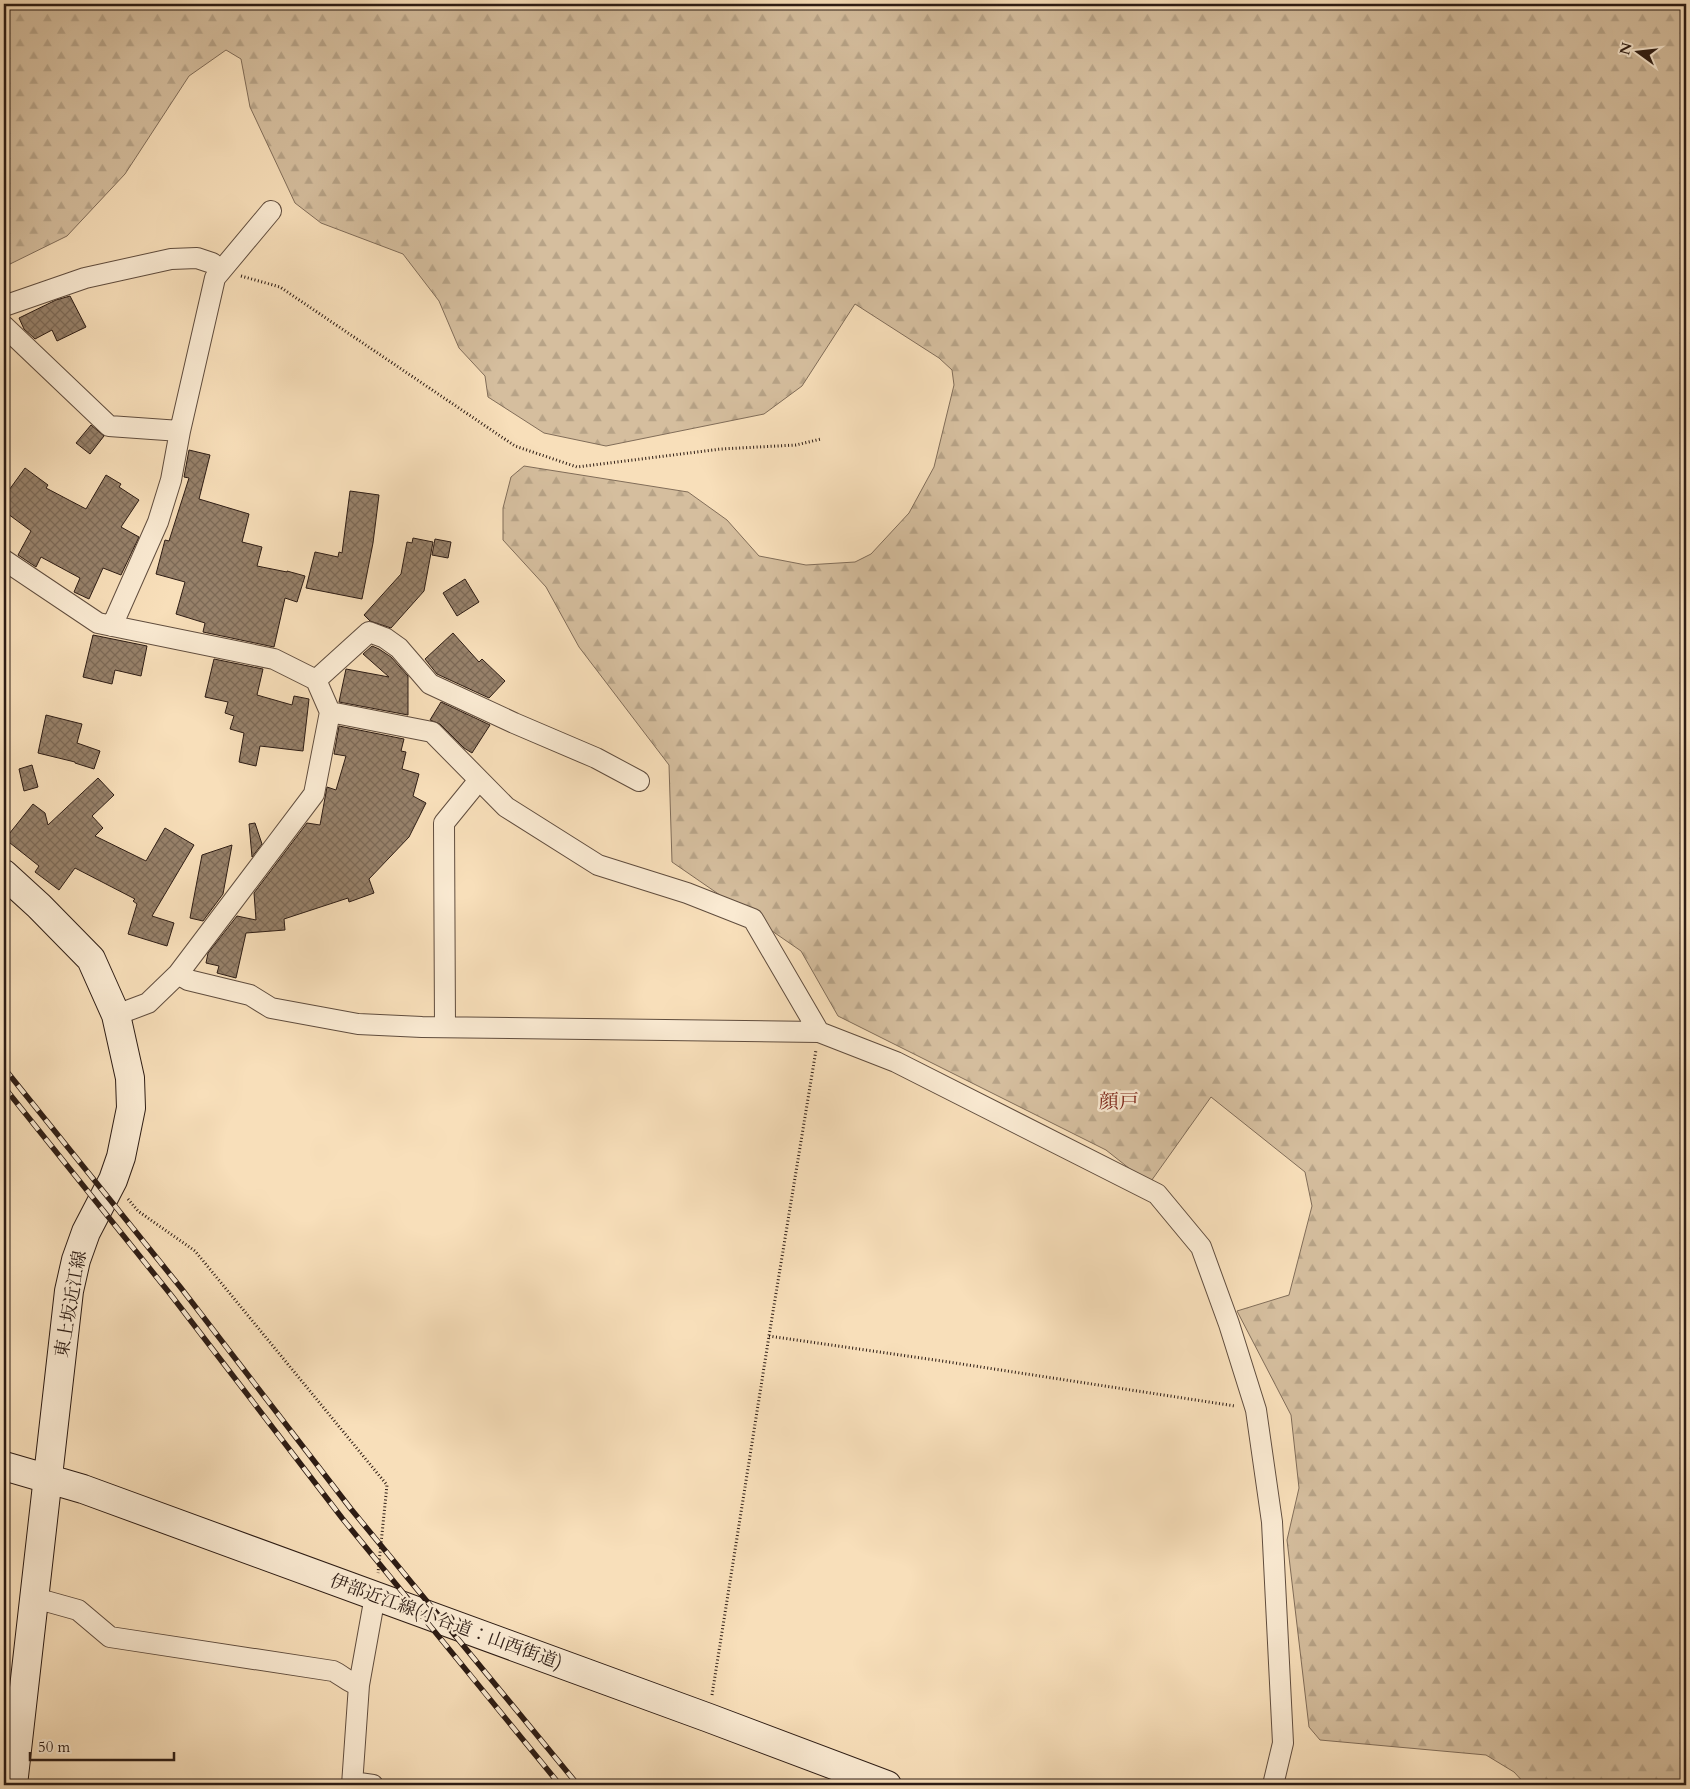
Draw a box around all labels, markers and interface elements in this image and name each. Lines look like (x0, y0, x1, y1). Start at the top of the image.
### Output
north arrow (1612, 28, 1662, 78)
text: N (1615, 40, 1637, 57)
district label: 顔戸 (1099, 1088, 1139, 1115)
street label: 東上坂近江線 (49, 1249, 93, 1359)
street label: 伊部近江線(小谷道：山西街道) (326, 1568, 566, 1676)
scale bar (30, 1729, 174, 1761)
text: 50 m (38, 1737, 70, 1757)

